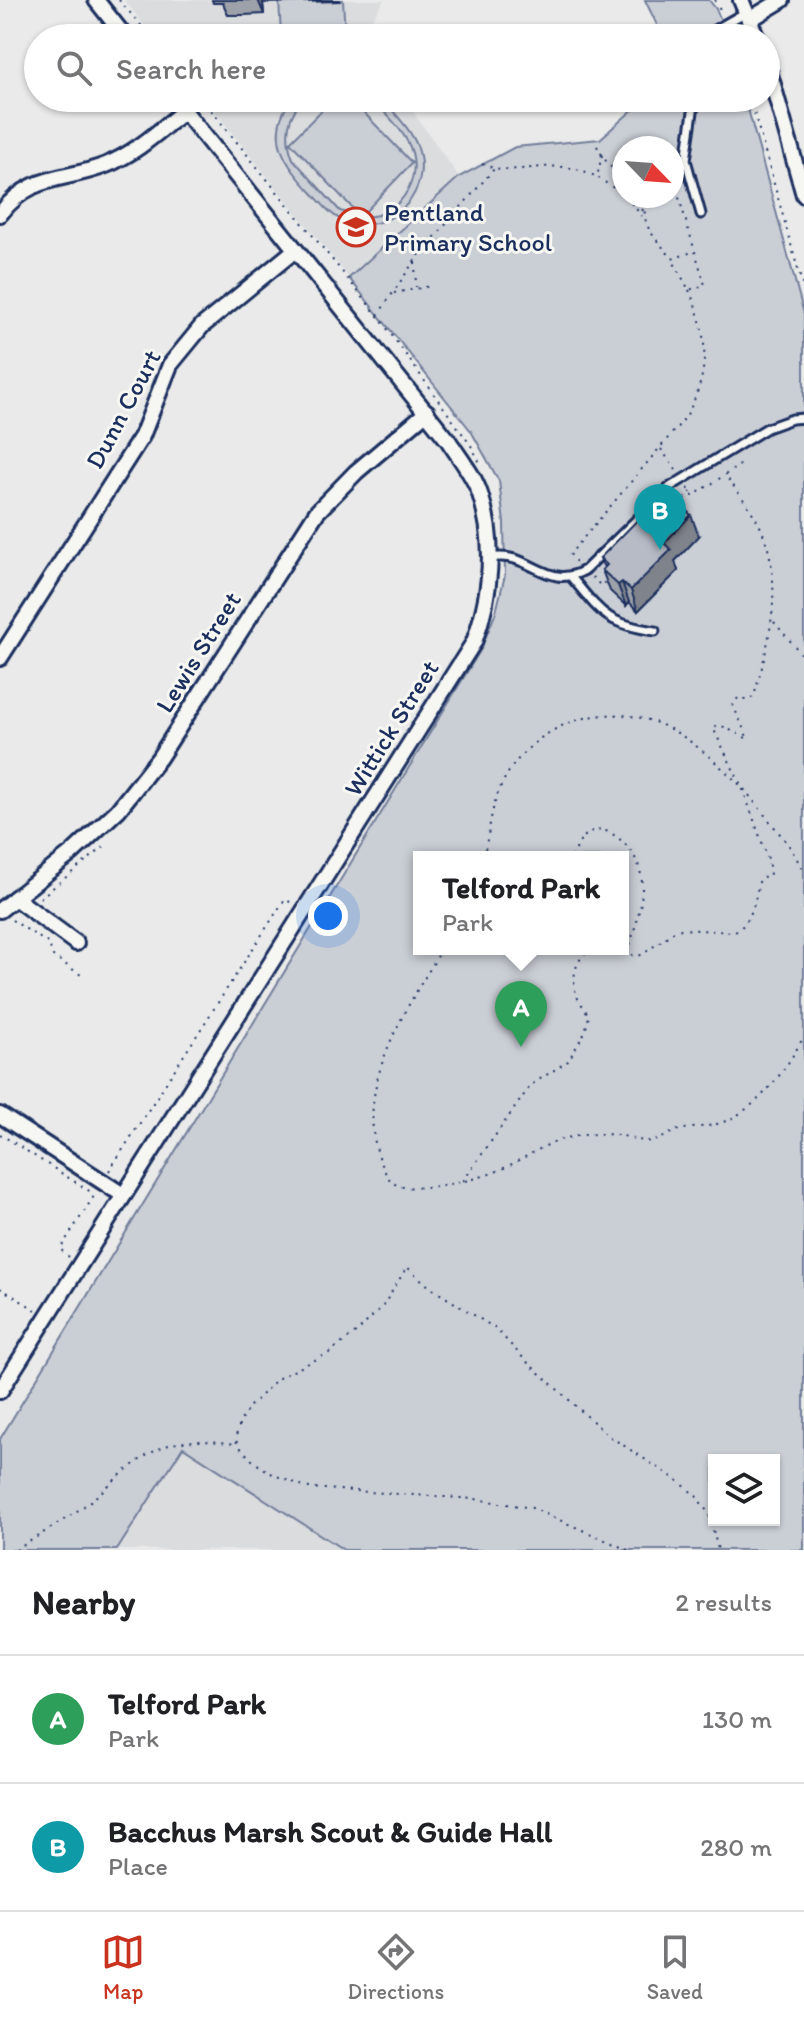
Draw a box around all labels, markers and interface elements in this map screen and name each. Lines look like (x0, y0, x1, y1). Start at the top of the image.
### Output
search box (24, 24, 780, 112)
icon: search (52, 46, 96, 90)
text: Search here (116, 50, 266, 87)
north arrow (612, 136, 684, 208)
place label: Pentland Primary School (384, 196, 552, 258)
school or university icon: Pentland Primary School (335, 206, 377, 248)
street label: Dunn Court (78, 344, 168, 474)
pin: B (634, 484, 686, 550)
street label: Lewis Street (148, 585, 248, 718)
street label: Wittick Street (336, 654, 446, 802)
popup (413, 851, 629, 955)
text: Telford Park (442, 869, 600, 906)
your location (308, 896, 348, 936)
text: Park (442, 906, 493, 938)
pin: A (495, 981, 547, 1047)
map controls (708, 1454, 780, 1526)
button: layers (708, 1454, 780, 1526)
text: Nearby (32, 1582, 135, 1623)
text: 2 results (675, 1586, 772, 1618)
text: Telford Park (108, 1685, 266, 1722)
text: A (50, 1703, 66, 1735)
text: 130 m (702, 1703, 772, 1735)
text: Park (108, 1722, 159, 1754)
text: Bacchus Marsh Scout & Guide Hall (108, 1813, 552, 1850)
text: B (50, 1831, 66, 1863)
text: 280 m (700, 1831, 772, 1863)
text: Place (108, 1850, 168, 1882)
tab: Map (101, 1930, 145, 2005)
tab: Directions (348, 1930, 444, 2005)
tab: Saved (647, 1930, 703, 2005)

